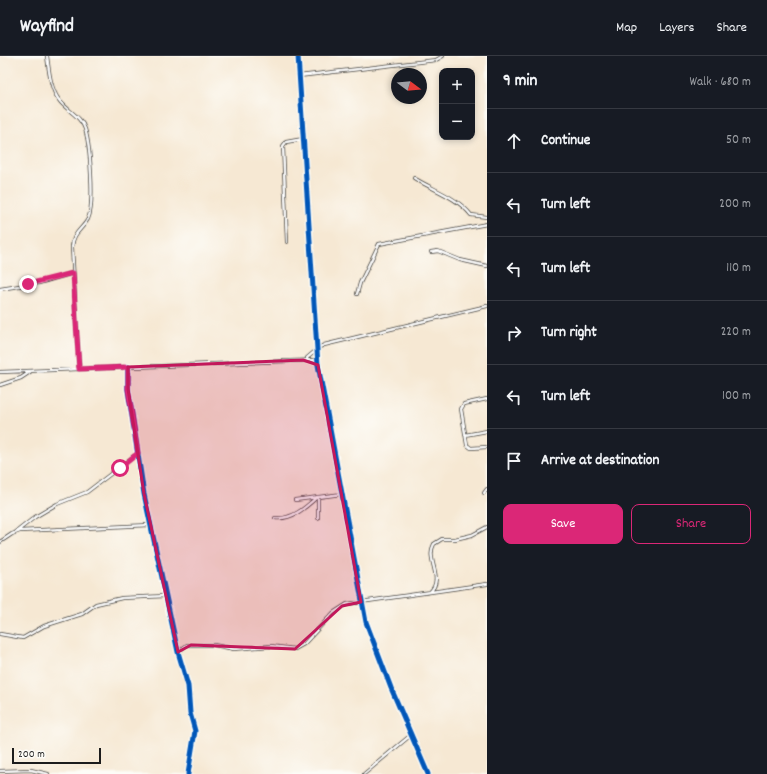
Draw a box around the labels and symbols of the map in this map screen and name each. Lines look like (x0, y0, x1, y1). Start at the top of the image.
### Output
north arrow (391, 68, 427, 104)
route end (19, 275, 37, 293)
route start (111, 459, 129, 477)
scale bar (12, 746, 101, 765)

